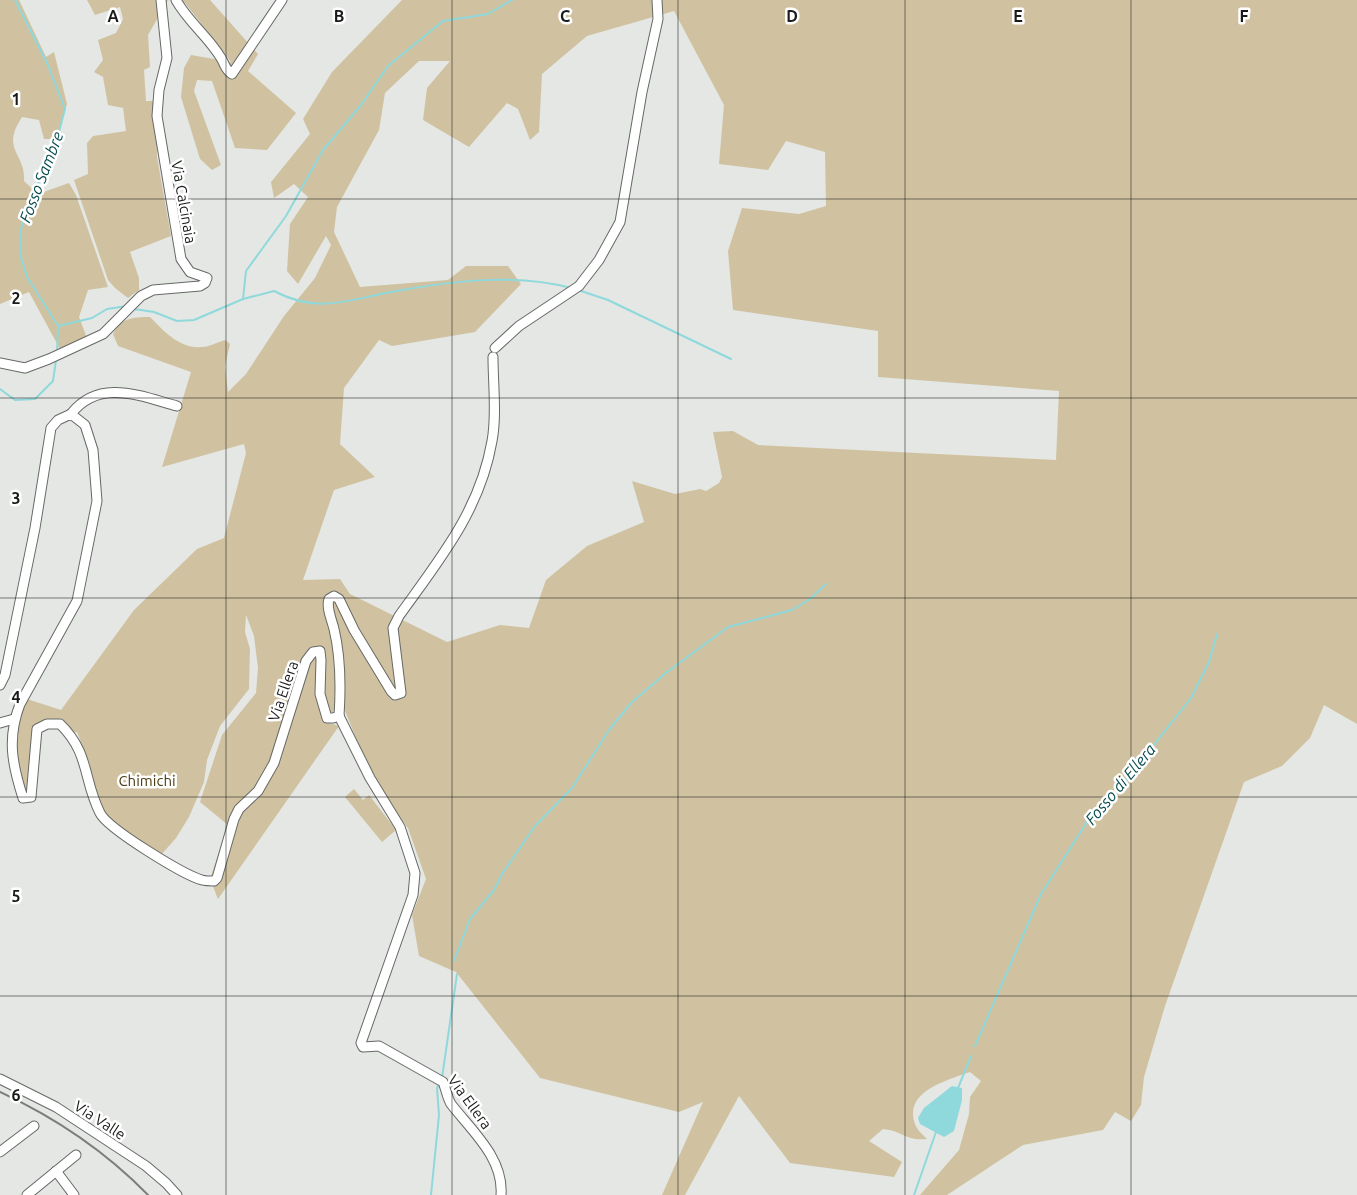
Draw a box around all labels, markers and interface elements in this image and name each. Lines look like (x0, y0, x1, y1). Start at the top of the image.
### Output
text: A (107, 7, 119, 25)
text: B (334, 7, 344, 25)
text: C (560, 7, 570, 25)
text: D (786, 7, 798, 25)
text: E (1013, 7, 1023, 25)
text: F (1240, 7, 1249, 25)
text: 1 (11, 90, 21, 108)
water label: Fosso Sambre (15, 129, 67, 225)
street label: Via Calcinaia (168, 159, 200, 245)
text: 2 (11, 289, 21, 307)
text: 3 (11, 489, 21, 507)
street label: Via Ellera (265, 659, 301, 723)
text: 4 (11, 688, 21, 706)
water label: Fosso di Ellera (1081, 740, 1159, 828)
park label: Chimichi (118, 772, 176, 789)
text: 5 (11, 887, 21, 905)
street label: Via Ellera (445, 1072, 495, 1132)
text: 6 (11, 1086, 21, 1104)
street label: Via Valle (71, 1097, 129, 1143)

